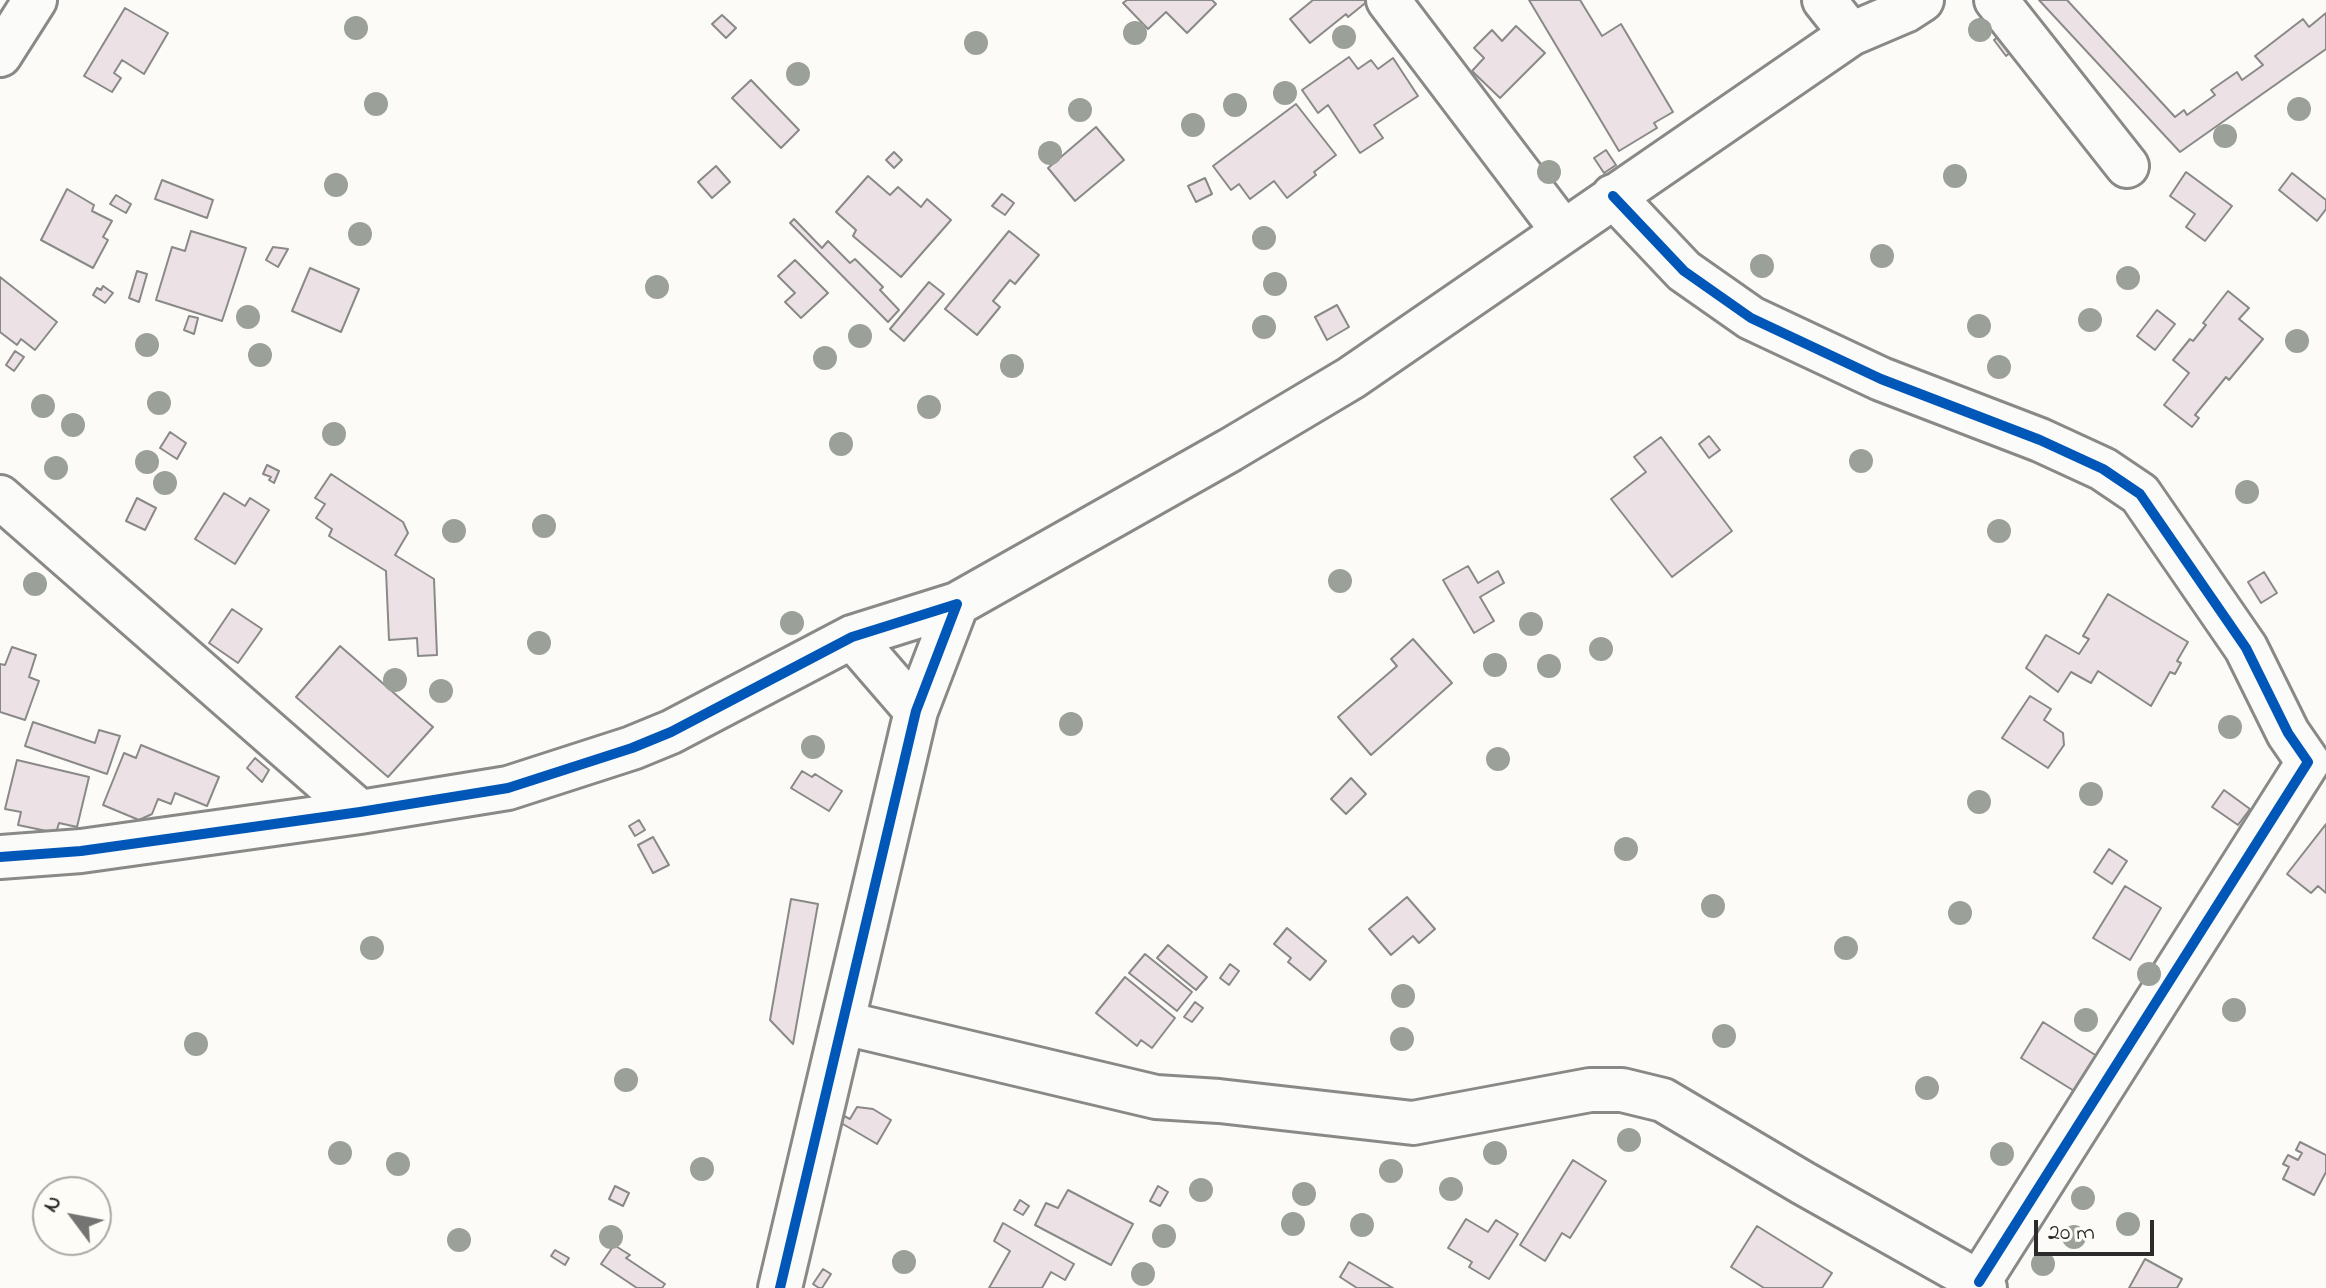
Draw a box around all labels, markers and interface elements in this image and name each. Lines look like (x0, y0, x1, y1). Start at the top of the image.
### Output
north arrow (32, 1176, 112, 1256)
text: N (36, 1190, 71, 1219)
scale bar (2038, 1204, 2158, 1254)
text: 20 m (2048, 1216, 2095, 1251)

